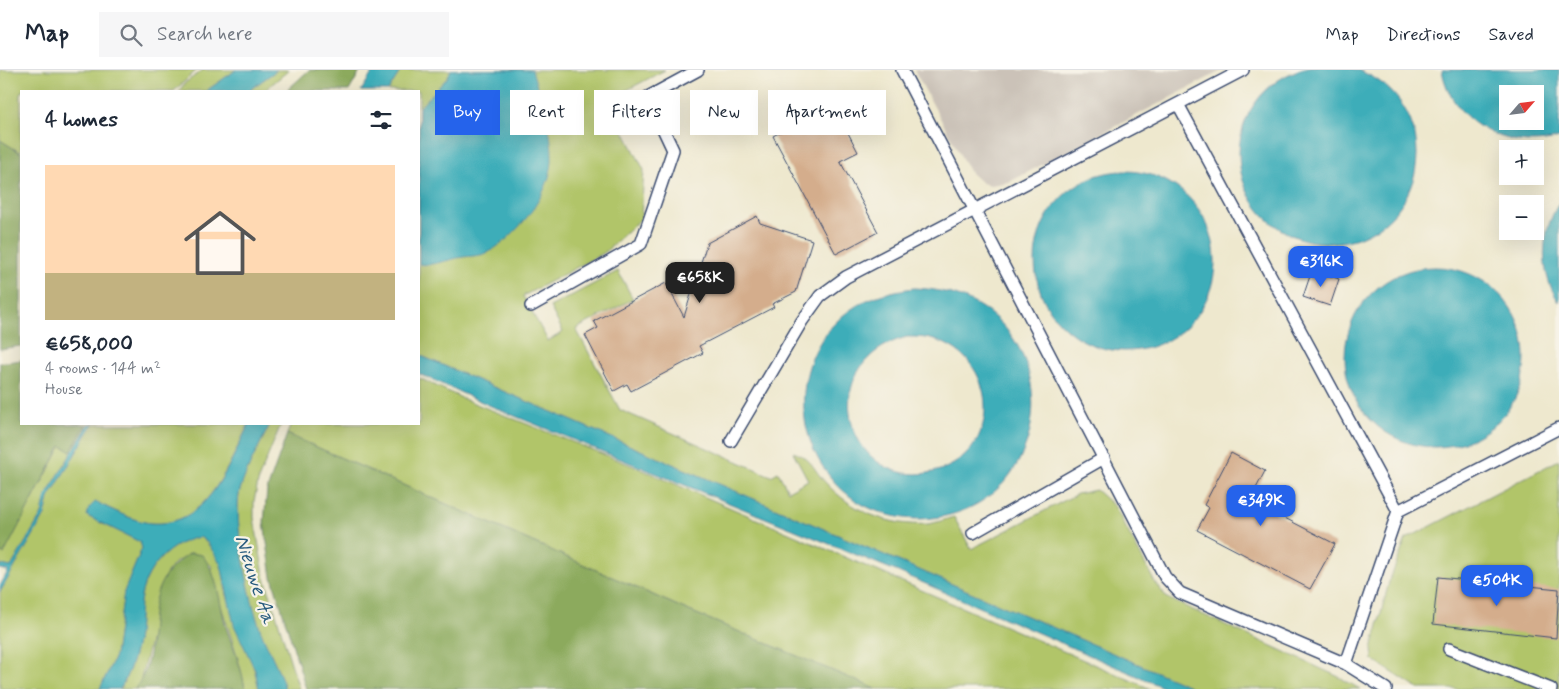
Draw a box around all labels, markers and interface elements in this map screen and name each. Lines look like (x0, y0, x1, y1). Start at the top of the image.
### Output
search box (99, 12, 449, 57)
text: Map (25, 19, 69, 50)
icon: search (117, 21, 145, 49)
text: Search here (157, 22, 253, 47)
text: Map (1326, 23, 1359, 47)
text: Directions (1387, 23, 1461, 47)
text: Saved (1489, 23, 1534, 47)
north arrow (1499, 85, 1544, 130)
map controls (1499, 85, 1544, 240)
chip: Buy (435, 90, 500, 135)
chip: Rent (510, 90, 584, 135)
chip: Filters (594, 90, 680, 135)
chip: New (690, 90, 758, 135)
chip: Apartment (768, 90, 886, 135)
text: 4 homes (45, 106, 118, 134)
icon: filters (367, 106, 395, 134)
button: + (1499, 140, 1544, 185)
button: − (1499, 195, 1544, 240)
icon: home (175, 198, 265, 288)
pin: €316K (1286, 246, 1356, 288)
text: €316K (1299, 251, 1343, 272)
pin: €658K (665, 262, 735, 304)
text: €658K (676, 267, 724, 288)
text: €658,000 (45, 330, 133, 358)
text: 4 rooms · 144 m² (45, 358, 161, 379)
text: House (45, 379, 83, 400)
pin: €349K (1226, 484, 1296, 527)
text: €349K (1237, 490, 1285, 511)
water label: Nieuwe Aa (228, 532, 282, 628)
pin: €504K (1462, 564, 1532, 607)
text: €504K (1472, 570, 1522, 591)

